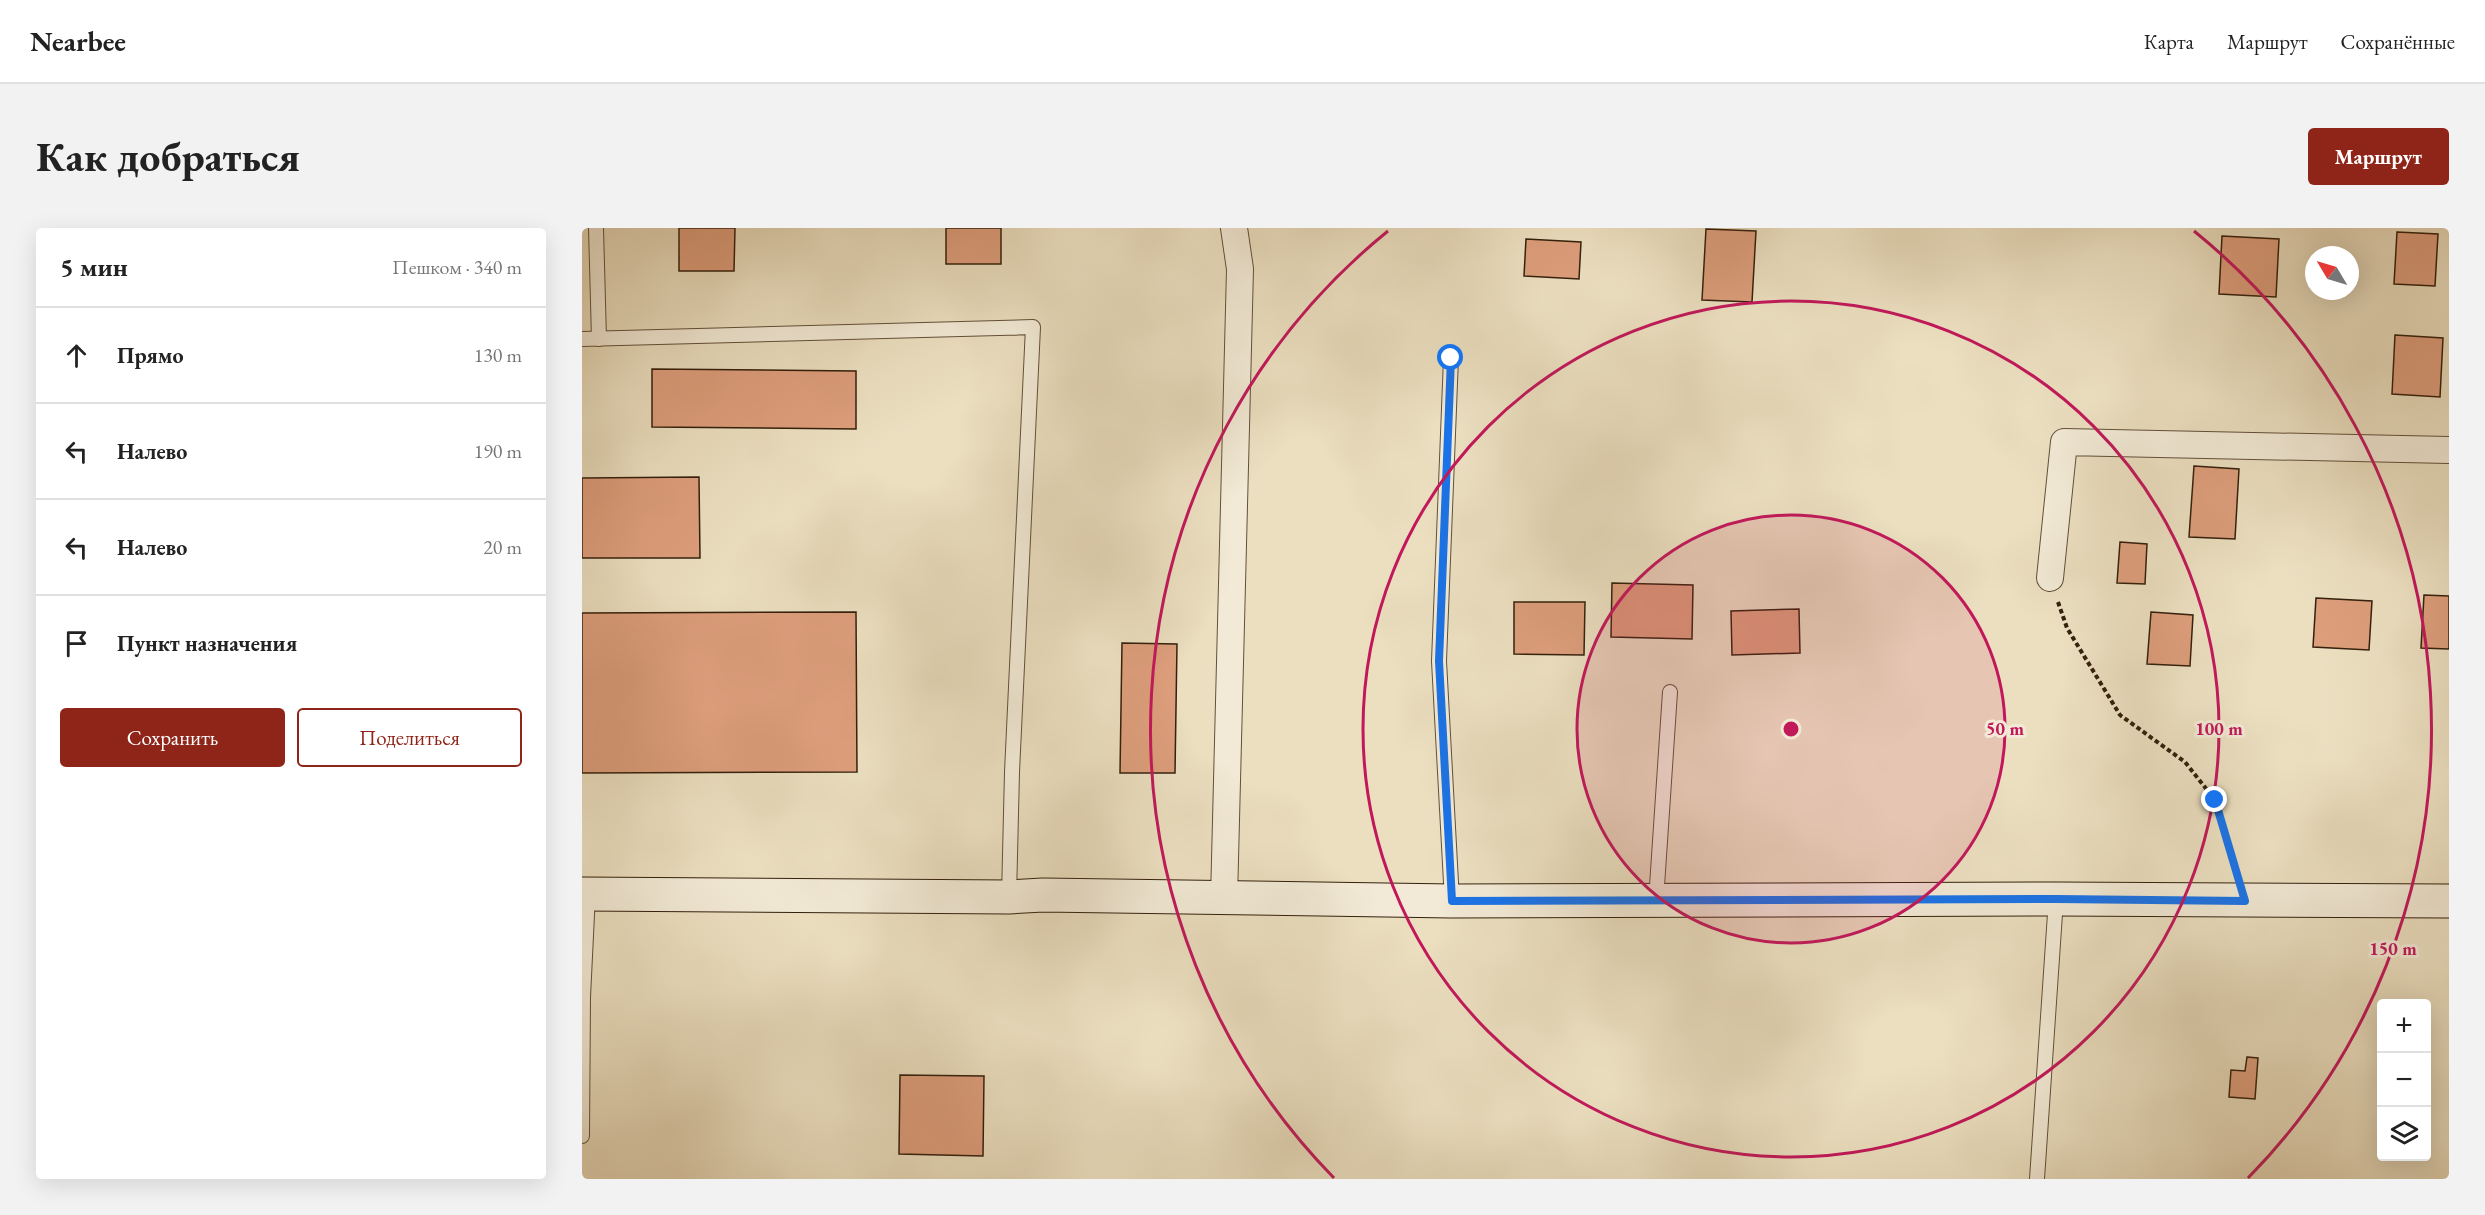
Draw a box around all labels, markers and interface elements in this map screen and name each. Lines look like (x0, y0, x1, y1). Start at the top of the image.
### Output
text: Nearbee (30, 23, 126, 59)
text: Карта (2144, 28, 2194, 55)
text: Маршрут (2227, 28, 2308, 55)
text: Сохранённые (2341, 28, 2455, 55)
button: Маршрут (2308, 128, 2449, 185)
text: Как добраться (36, 129, 300, 184)
north arrow (2305, 246, 2359, 300)
text: 5 мин (60, 250, 128, 284)
text: Пешком · 340 m (392, 254, 522, 280)
icon: ahead (60, 339, 93, 372)
text: Прямо (117, 341, 184, 370)
text: 130 m (474, 342, 522, 368)
route start (1437, 344, 1463, 370)
icon: left (60, 435, 93, 468)
text: Налево (117, 437, 187, 466)
text: 190 m (474, 438, 522, 464)
icon: left (60, 531, 93, 564)
text: Налево (117, 533, 187, 562)
text: 20 m (483, 534, 522, 560)
icon: arrive (60, 627, 93, 660)
text: Пункт назначения (117, 629, 297, 658)
button: Сохранить (60, 708, 285, 767)
button: Поделиться (297, 708, 522, 767)
text: 50 m (1986, 717, 2024, 740)
text: 100 m (2195, 717, 2243, 740)
centre of rings (1781, 719, 1801, 739)
route end (2201, 786, 2227, 812)
text: 150 m (2369, 937, 2417, 960)
map controls (2377, 999, 2431, 1161)
button: + (2377, 999, 2431, 1053)
button: − (2377, 1053, 2431, 1107)
button: layers (2377, 1107, 2431, 1161)

